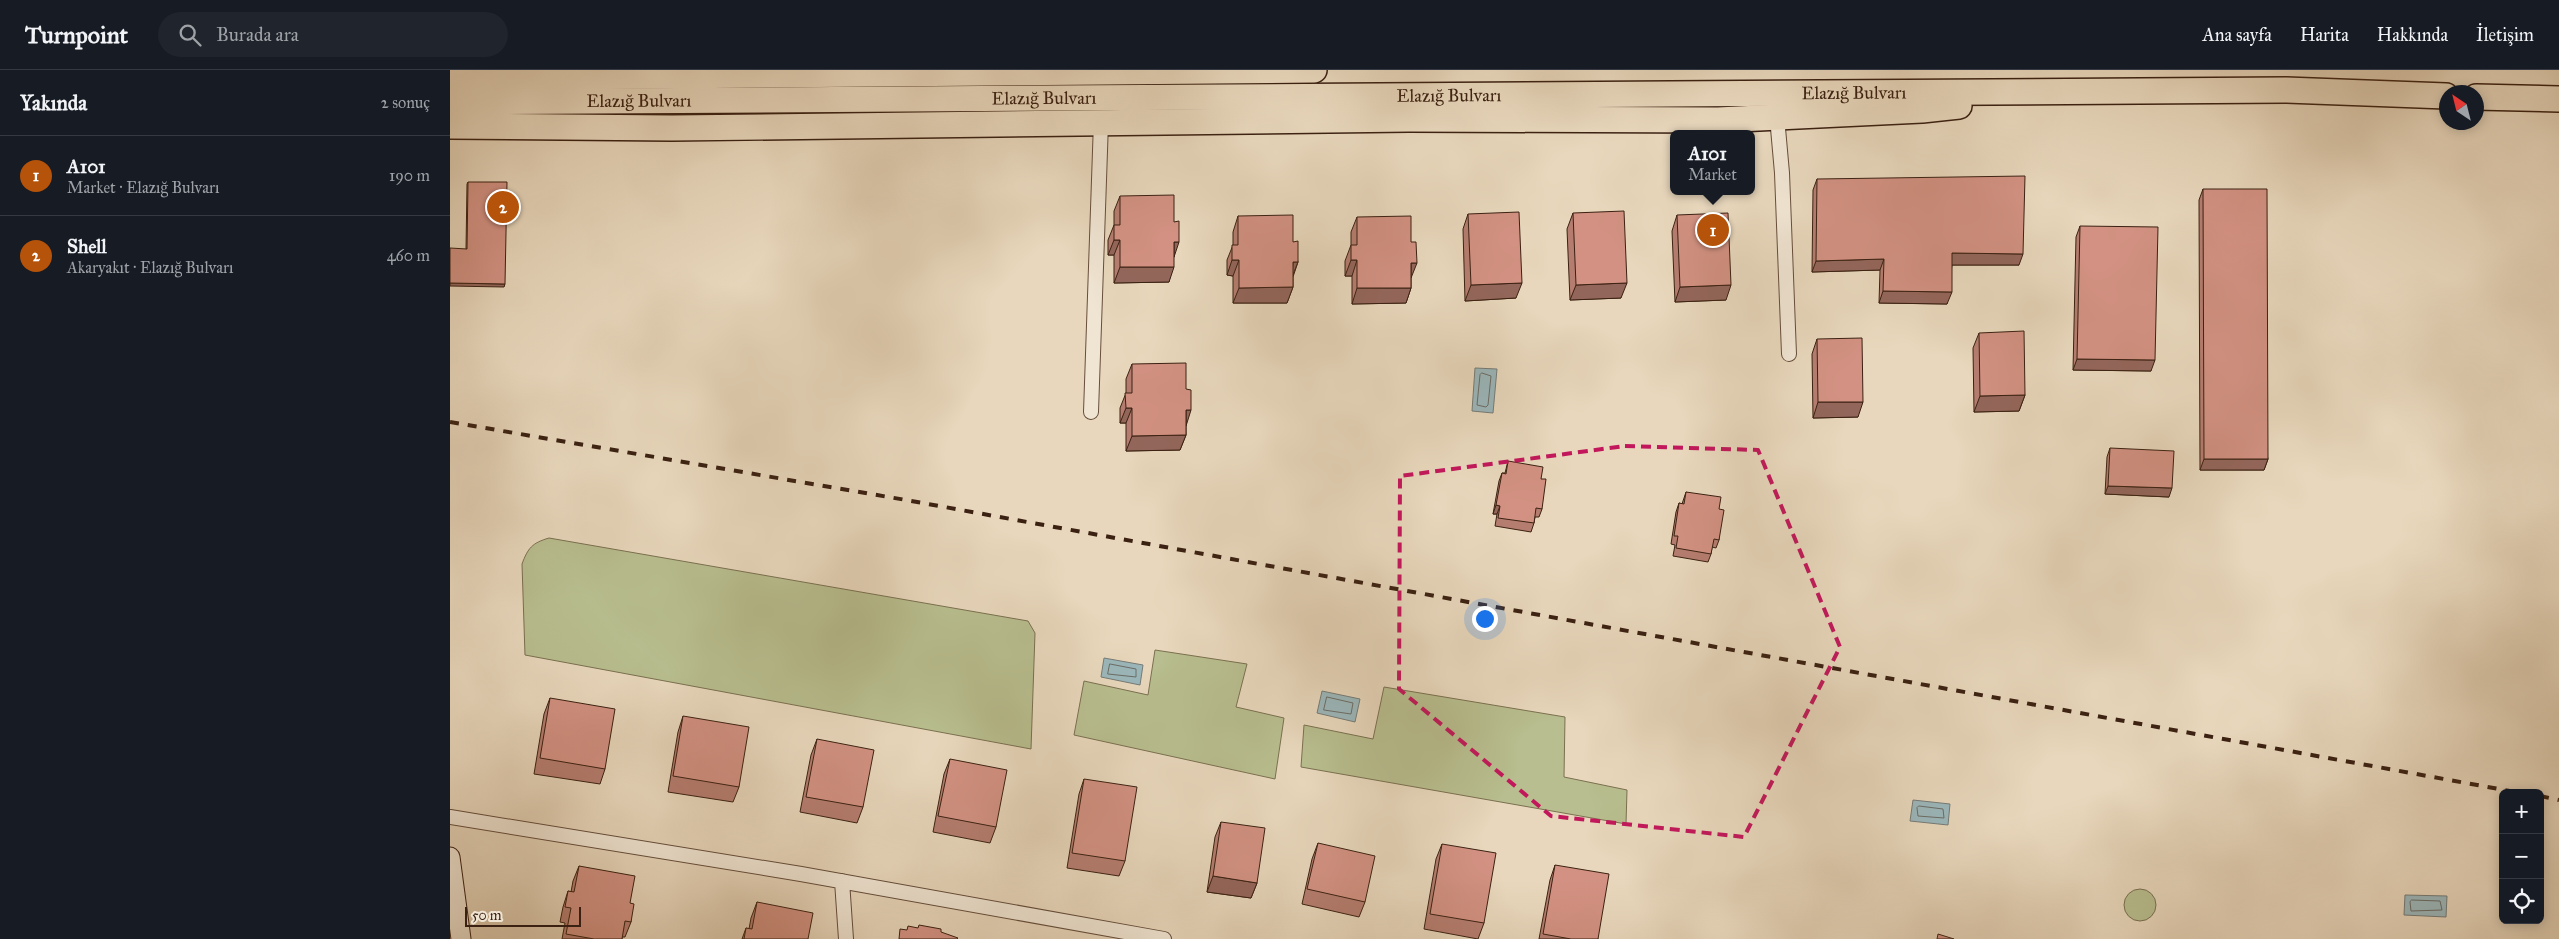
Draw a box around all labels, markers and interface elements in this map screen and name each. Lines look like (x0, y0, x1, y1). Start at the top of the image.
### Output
search box (158, 12, 508, 57)
text: Turnpoint (25, 20, 128, 50)
icon: search (176, 21, 204, 49)
text: Burada ara (216, 23, 299, 46)
text: Ana sayfa (2203, 24, 2272, 46)
text: Harita (2300, 24, 2349, 46)
text: Hakkında (2377, 24, 2448, 46)
text: İletişim (2476, 24, 2534, 46)
street label: Elazığ Bulvarı (1801, 81, 1907, 105)
street label: Elazığ Bulvarı (1396, 84, 1502, 108)
north arrow (2439, 85, 2484, 130)
street label: Elazığ Bulvarı (991, 87, 1097, 110)
street label: Elazığ Bulvarı (586, 89, 692, 113)
text: Yakında (20, 90, 87, 116)
text: 2 sonuç (381, 93, 430, 112)
popup (1670, 130, 1755, 195)
text: A101 (1688, 142, 1727, 165)
text: A101 (67, 155, 106, 178)
text: Market (1688, 165, 1737, 184)
text: 1 (33, 166, 39, 185)
text: 190 m (389, 166, 430, 185)
text: Market · Elazığ Bulvarı (67, 178, 219, 197)
pin: 2 (487, 188, 519, 226)
pin: 1 (1697, 211, 1729, 249)
text: Shell (67, 235, 107, 258)
text: 2 (32, 246, 40, 265)
text: 460 m (387, 246, 430, 265)
text: Akaryakıt · Elazığ Bulvarı (67, 258, 233, 277)
your location (1472, 606, 1498, 632)
map controls (2499, 789, 2544, 924)
button: + (2499, 789, 2544, 834)
button: − (2499, 834, 2544, 879)
button: locate (2499, 879, 2544, 924)
scale bar (465, 904, 581, 927)
text: 50 m (472, 907, 501, 924)

